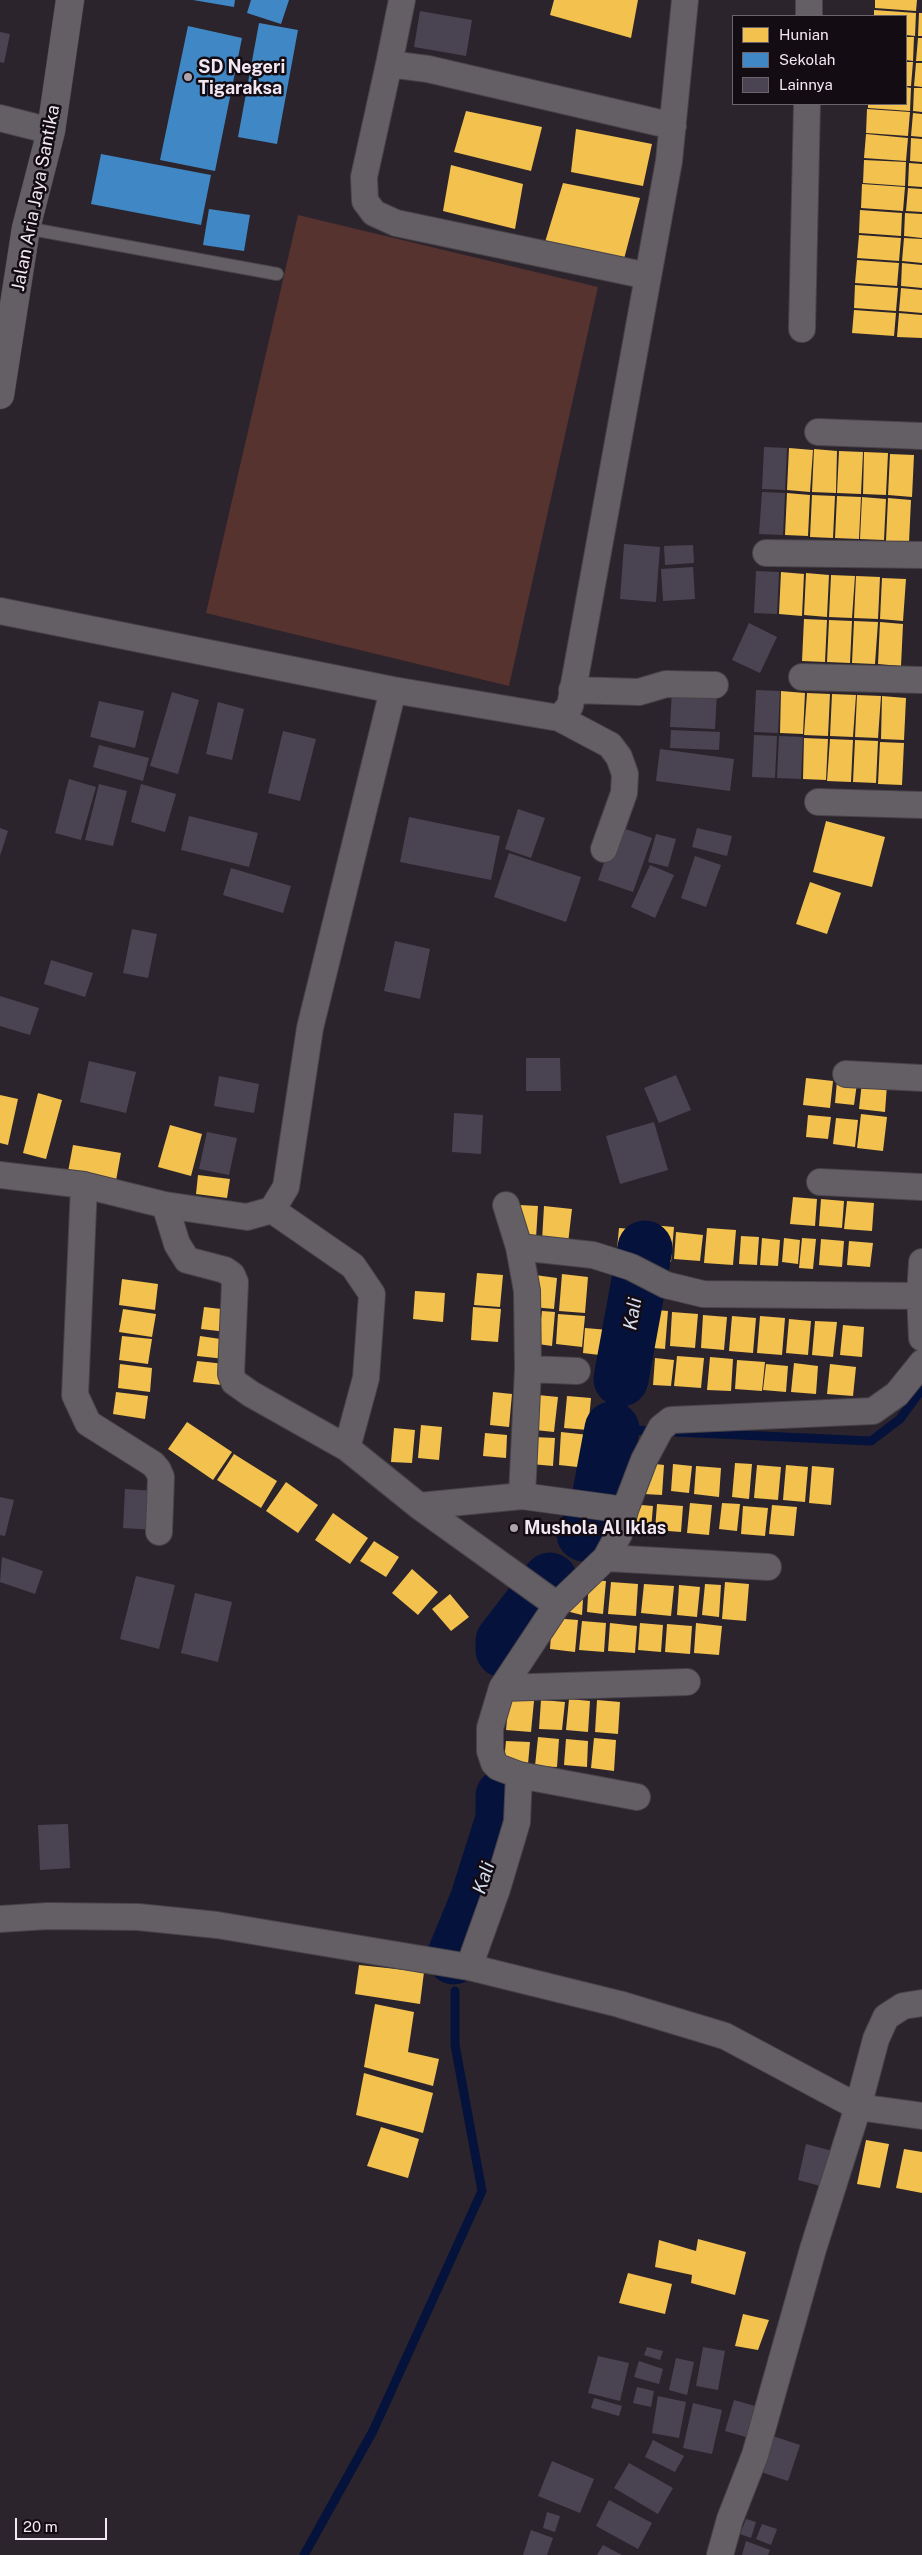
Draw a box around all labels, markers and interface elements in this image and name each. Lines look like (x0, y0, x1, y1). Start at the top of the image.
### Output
legend (732, 15, 907, 105)
text: Hunian (779, 26, 829, 43)
text: Sekolah (779, 51, 836, 68)
place label: SD Negeri Tigaraksa (198, 56, 285, 98)
marker: SD Negeri Tigaraksa (182, 71, 194, 83)
text: Lainnya (779, 76, 833, 93)
street label: Jalan Aria Jaya Santika (7, 103, 65, 293)
water label: Kali (619, 1296, 647, 1332)
place label: Mushola Al Iklas (524, 1517, 666, 1539)
marker: Mushola Al Iklas (508, 1522, 520, 1534)
water label: Kali (468, 1859, 500, 1897)
scale bar (18, 2508, 110, 2540)
text: 20 m (23, 2518, 58, 2535)

